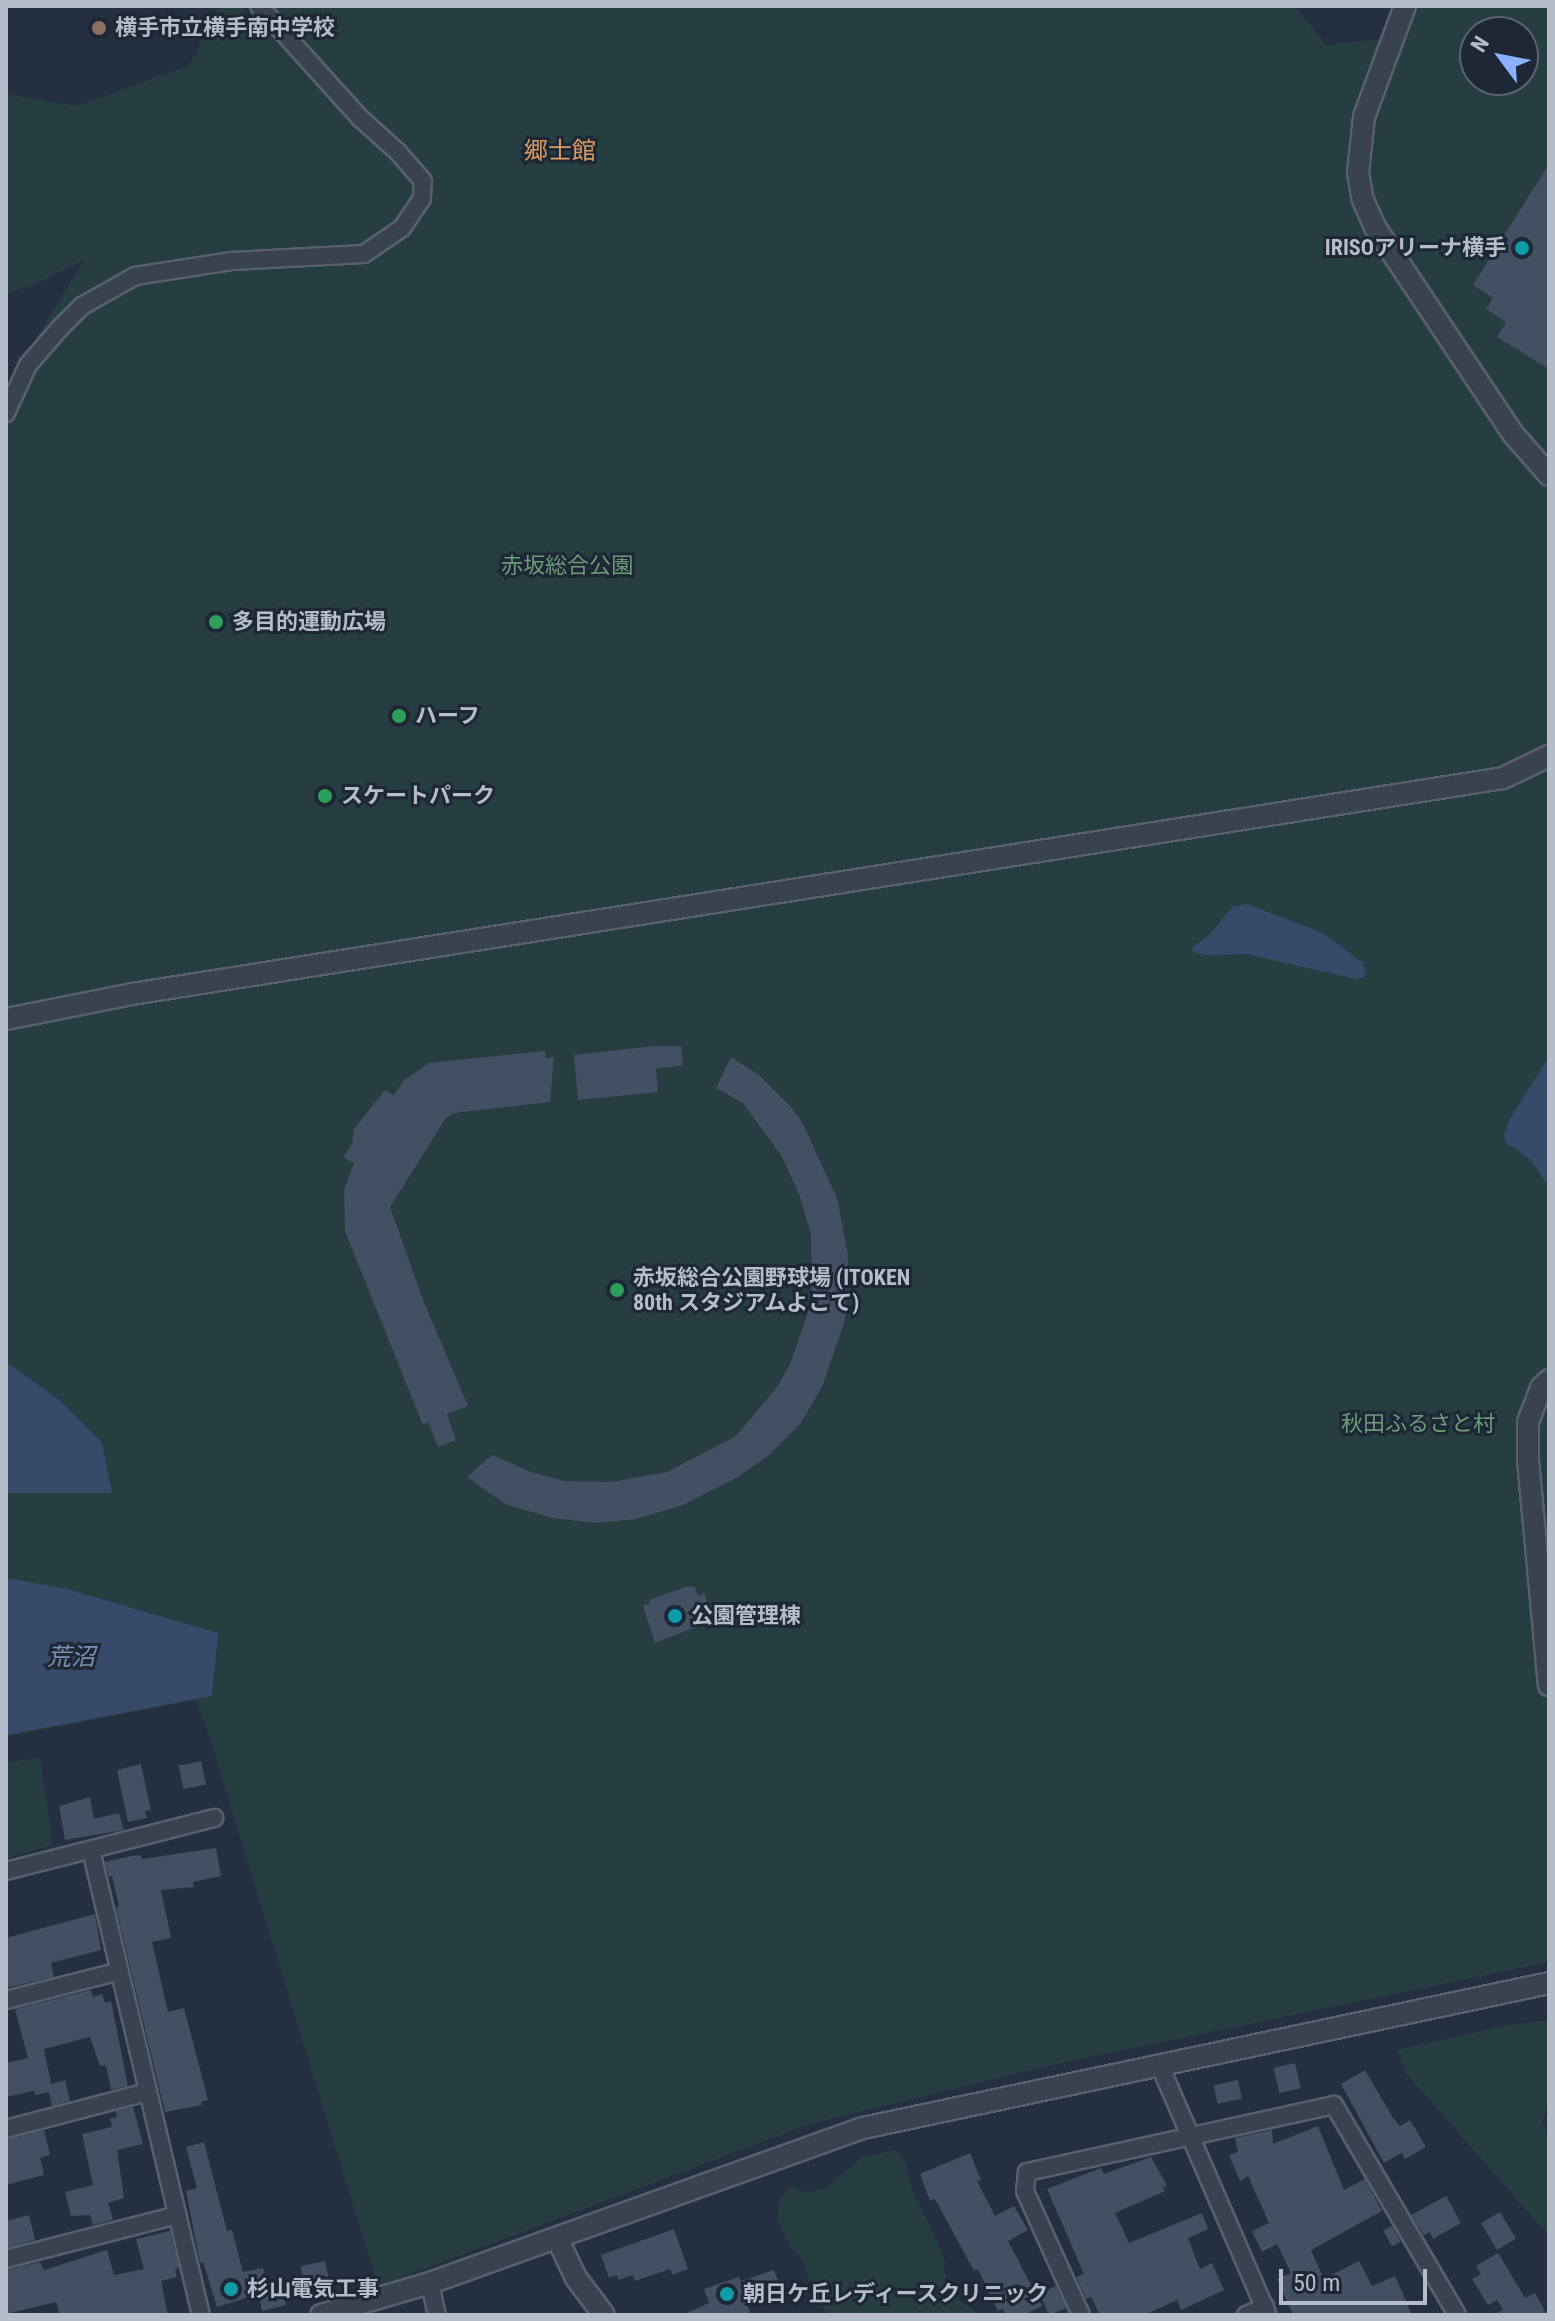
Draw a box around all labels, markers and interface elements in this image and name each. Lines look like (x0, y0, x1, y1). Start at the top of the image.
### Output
place label: 横手市立横手南中学校 (115, 15, 335, 41)
north arrow (1459, 16, 1539, 96)
marker: 横手市立横手南中学校 (90, 19, 108, 37)
text: N (1466, 32, 1494, 56)
district label: 郷士館 (524, 138, 596, 166)
place label: IRISOアリーナ横手 (1325, 235, 1506, 261)
marker: IRISOアリーナ横手 (1513, 239, 1531, 257)
park label: 赤坂総合公園 (501, 553, 633, 579)
place label: 多目的運動広場 (232, 609, 386, 635)
marker: 多目的運動広場 (207, 613, 225, 631)
place label: ハーフ (415, 703, 481, 729)
marker: ハーフ (390, 707, 408, 725)
place label: スケートパーク (341, 783, 495, 809)
marker: スケートパーク (316, 787, 334, 805)
place label: 赤坂総合公園野球場 (ITOKEN 80th スタジアムよこて) (633, 1264, 910, 1316)
marker: 赤坂総合公園野球場 (ITOKEN 80th スタジアムよこて) (608, 1281, 626, 1299)
park label: 秋田ふるさと村 (1341, 1411, 1495, 1437)
place label: 公園管理棟 (691, 1603, 801, 1629)
marker: 公園管理棟 (666, 1607, 684, 1625)
water label: 荒沼 (47, 1644, 95, 1672)
scale bar (1283, 2253, 1431, 2303)
text: 50 m (1293, 2269, 1340, 2297)
place label: 杉山電気工事 (247, 2276, 379, 2302)
marker: 杉山電気工事 (222, 2280, 240, 2298)
place label: 朝日ケ丘レディースクリニック (743, 2281, 1051, 2307)
marker: 朝日ケ丘レディースクリニック (718, 2285, 736, 2303)

